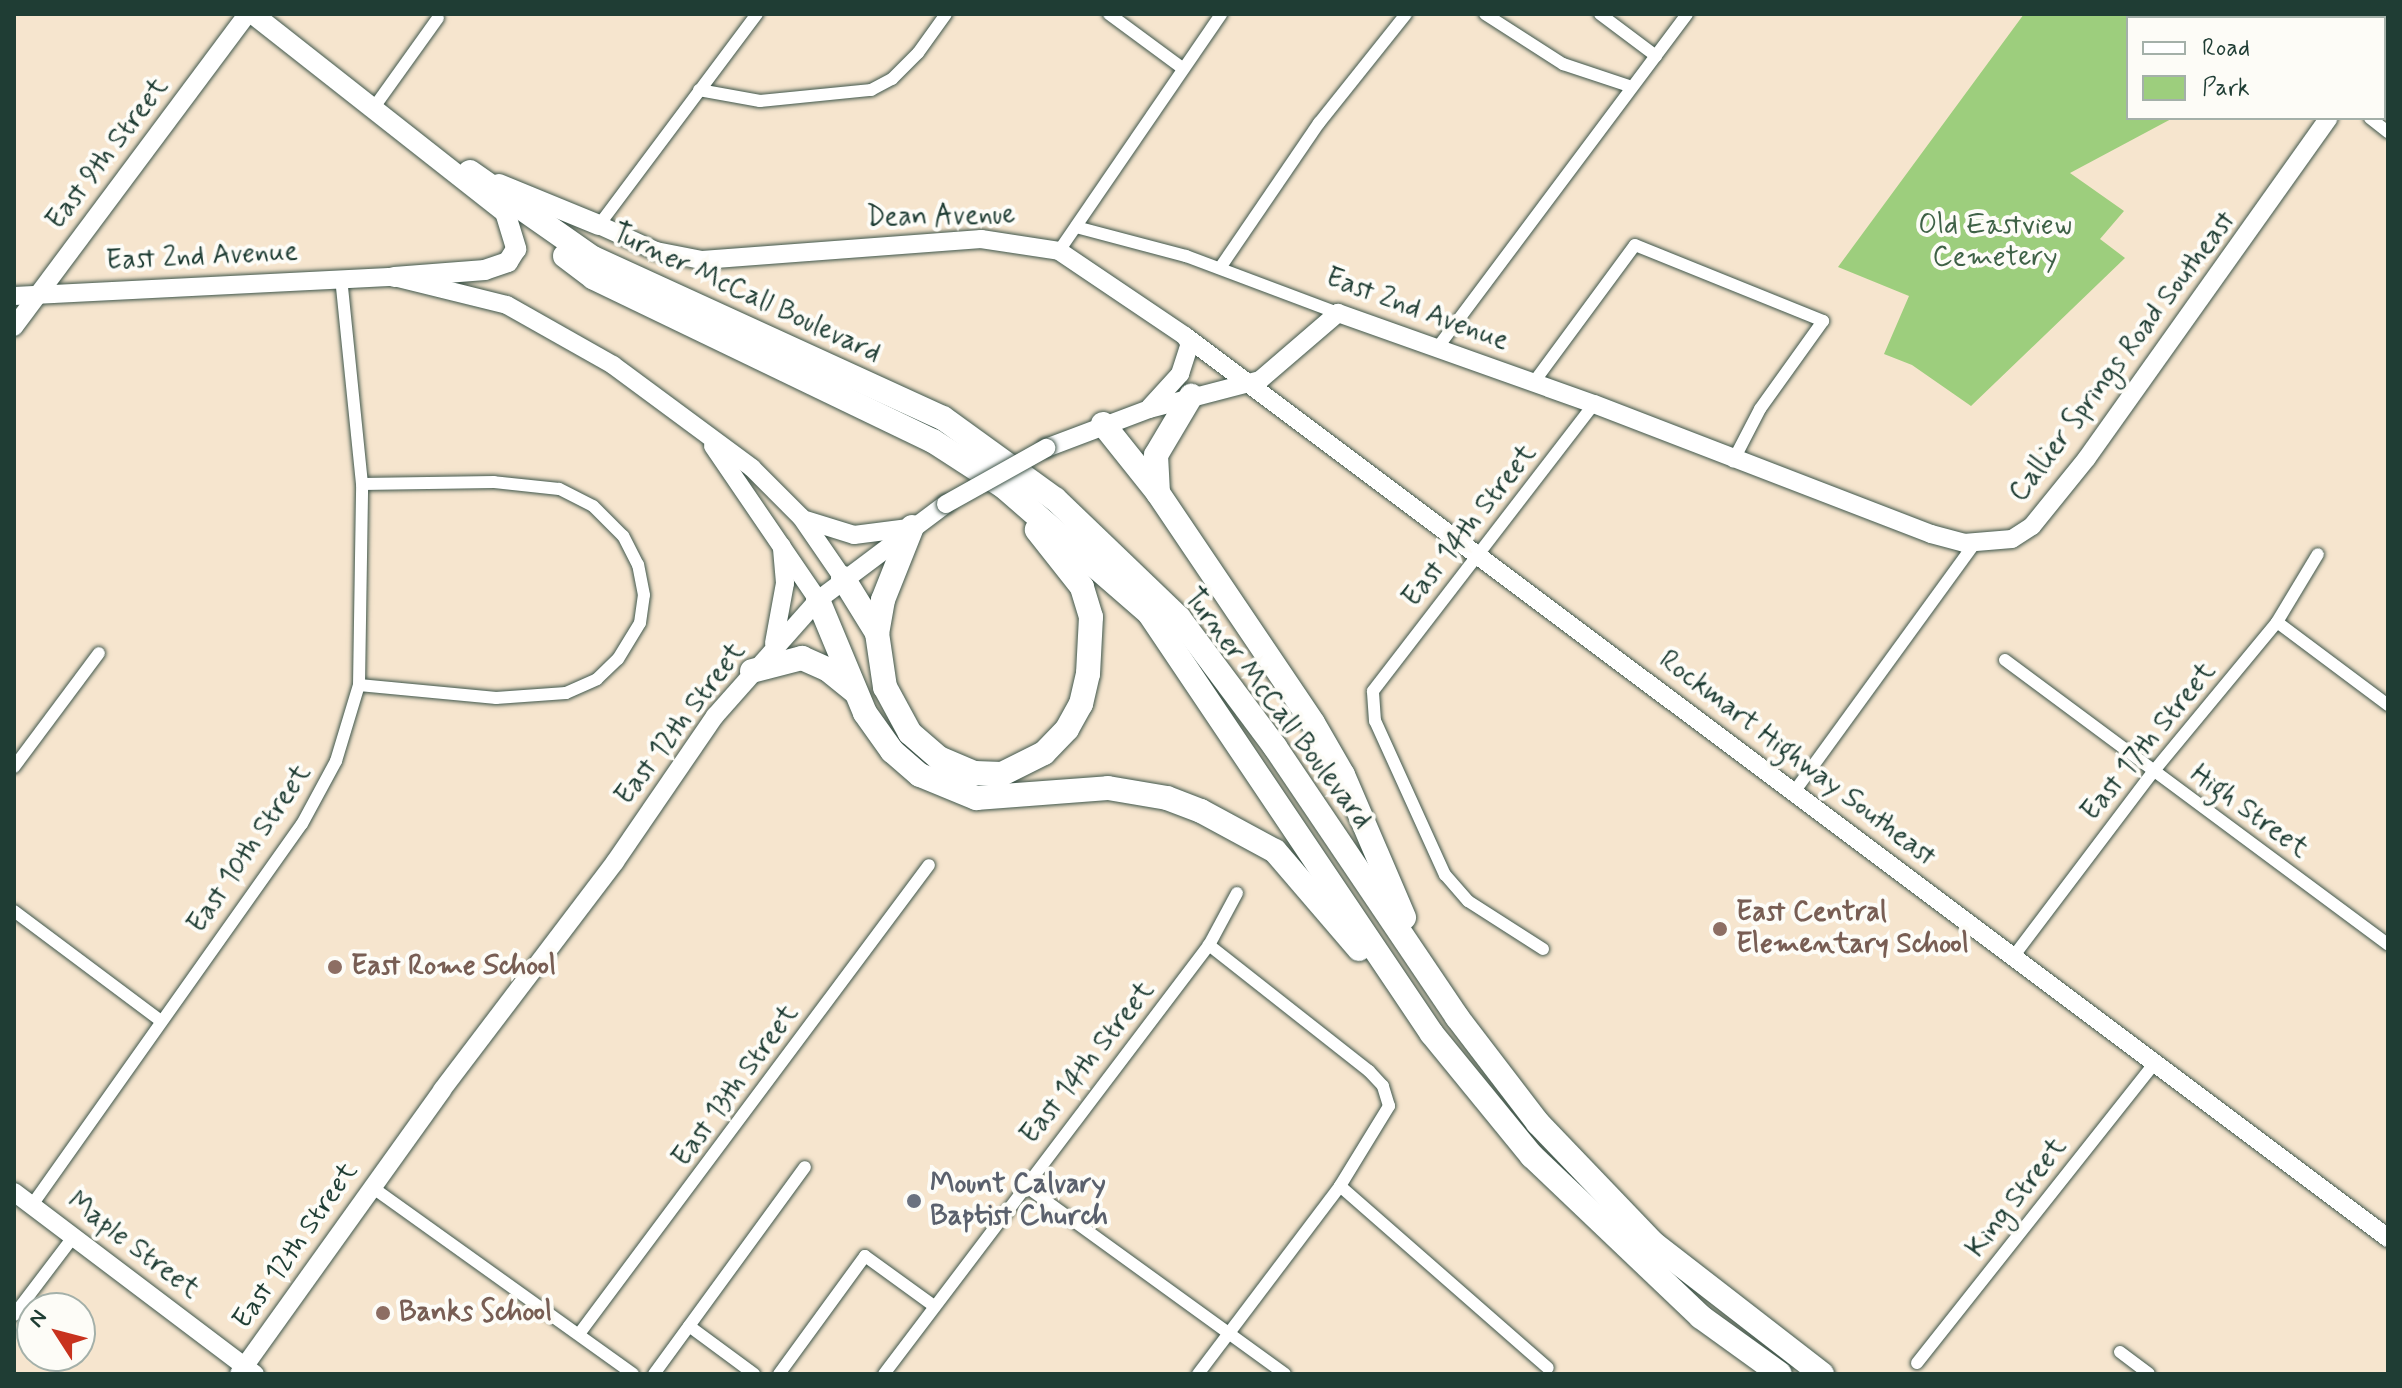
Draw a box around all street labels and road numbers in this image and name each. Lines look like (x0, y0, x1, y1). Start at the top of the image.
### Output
street label: East 9th Street (40, 71, 176, 237)
street label: Dean Avenue (863, 199, 1019, 235)
street label: Callier Springs Road Southeast (2003, 205, 2243, 509)
street label: Turner McCall Boulevard (606, 217, 886, 371)
street label: East 2nd Avenue (104, 235, 300, 279)
street label: East 2nd Avenue (1320, 261, 1514, 359)
street label: East 14th Street (1396, 438, 1544, 614)
street label: Turner McCall Boulevard (1176, 582, 1378, 836)
street label: East 12th Street (609, 636, 753, 812)
street label: Rockmart Highway Southeast (1653, 644, 1941, 874)
street label: East 17th Street (2075, 656, 2223, 828)
street label: East 10th Street (181, 758, 319, 940)
street label: High Street (2183, 758, 2315, 866)
street label: East 14th Street (1014, 975, 1162, 1151)
street label: East 13th Street (666, 998, 806, 1174)
street label: King Street (1960, 1131, 2074, 1265)
street label: East 12th Street (226, 1156, 366, 1336)
street label: Maple Street (60, 1185, 206, 1307)

